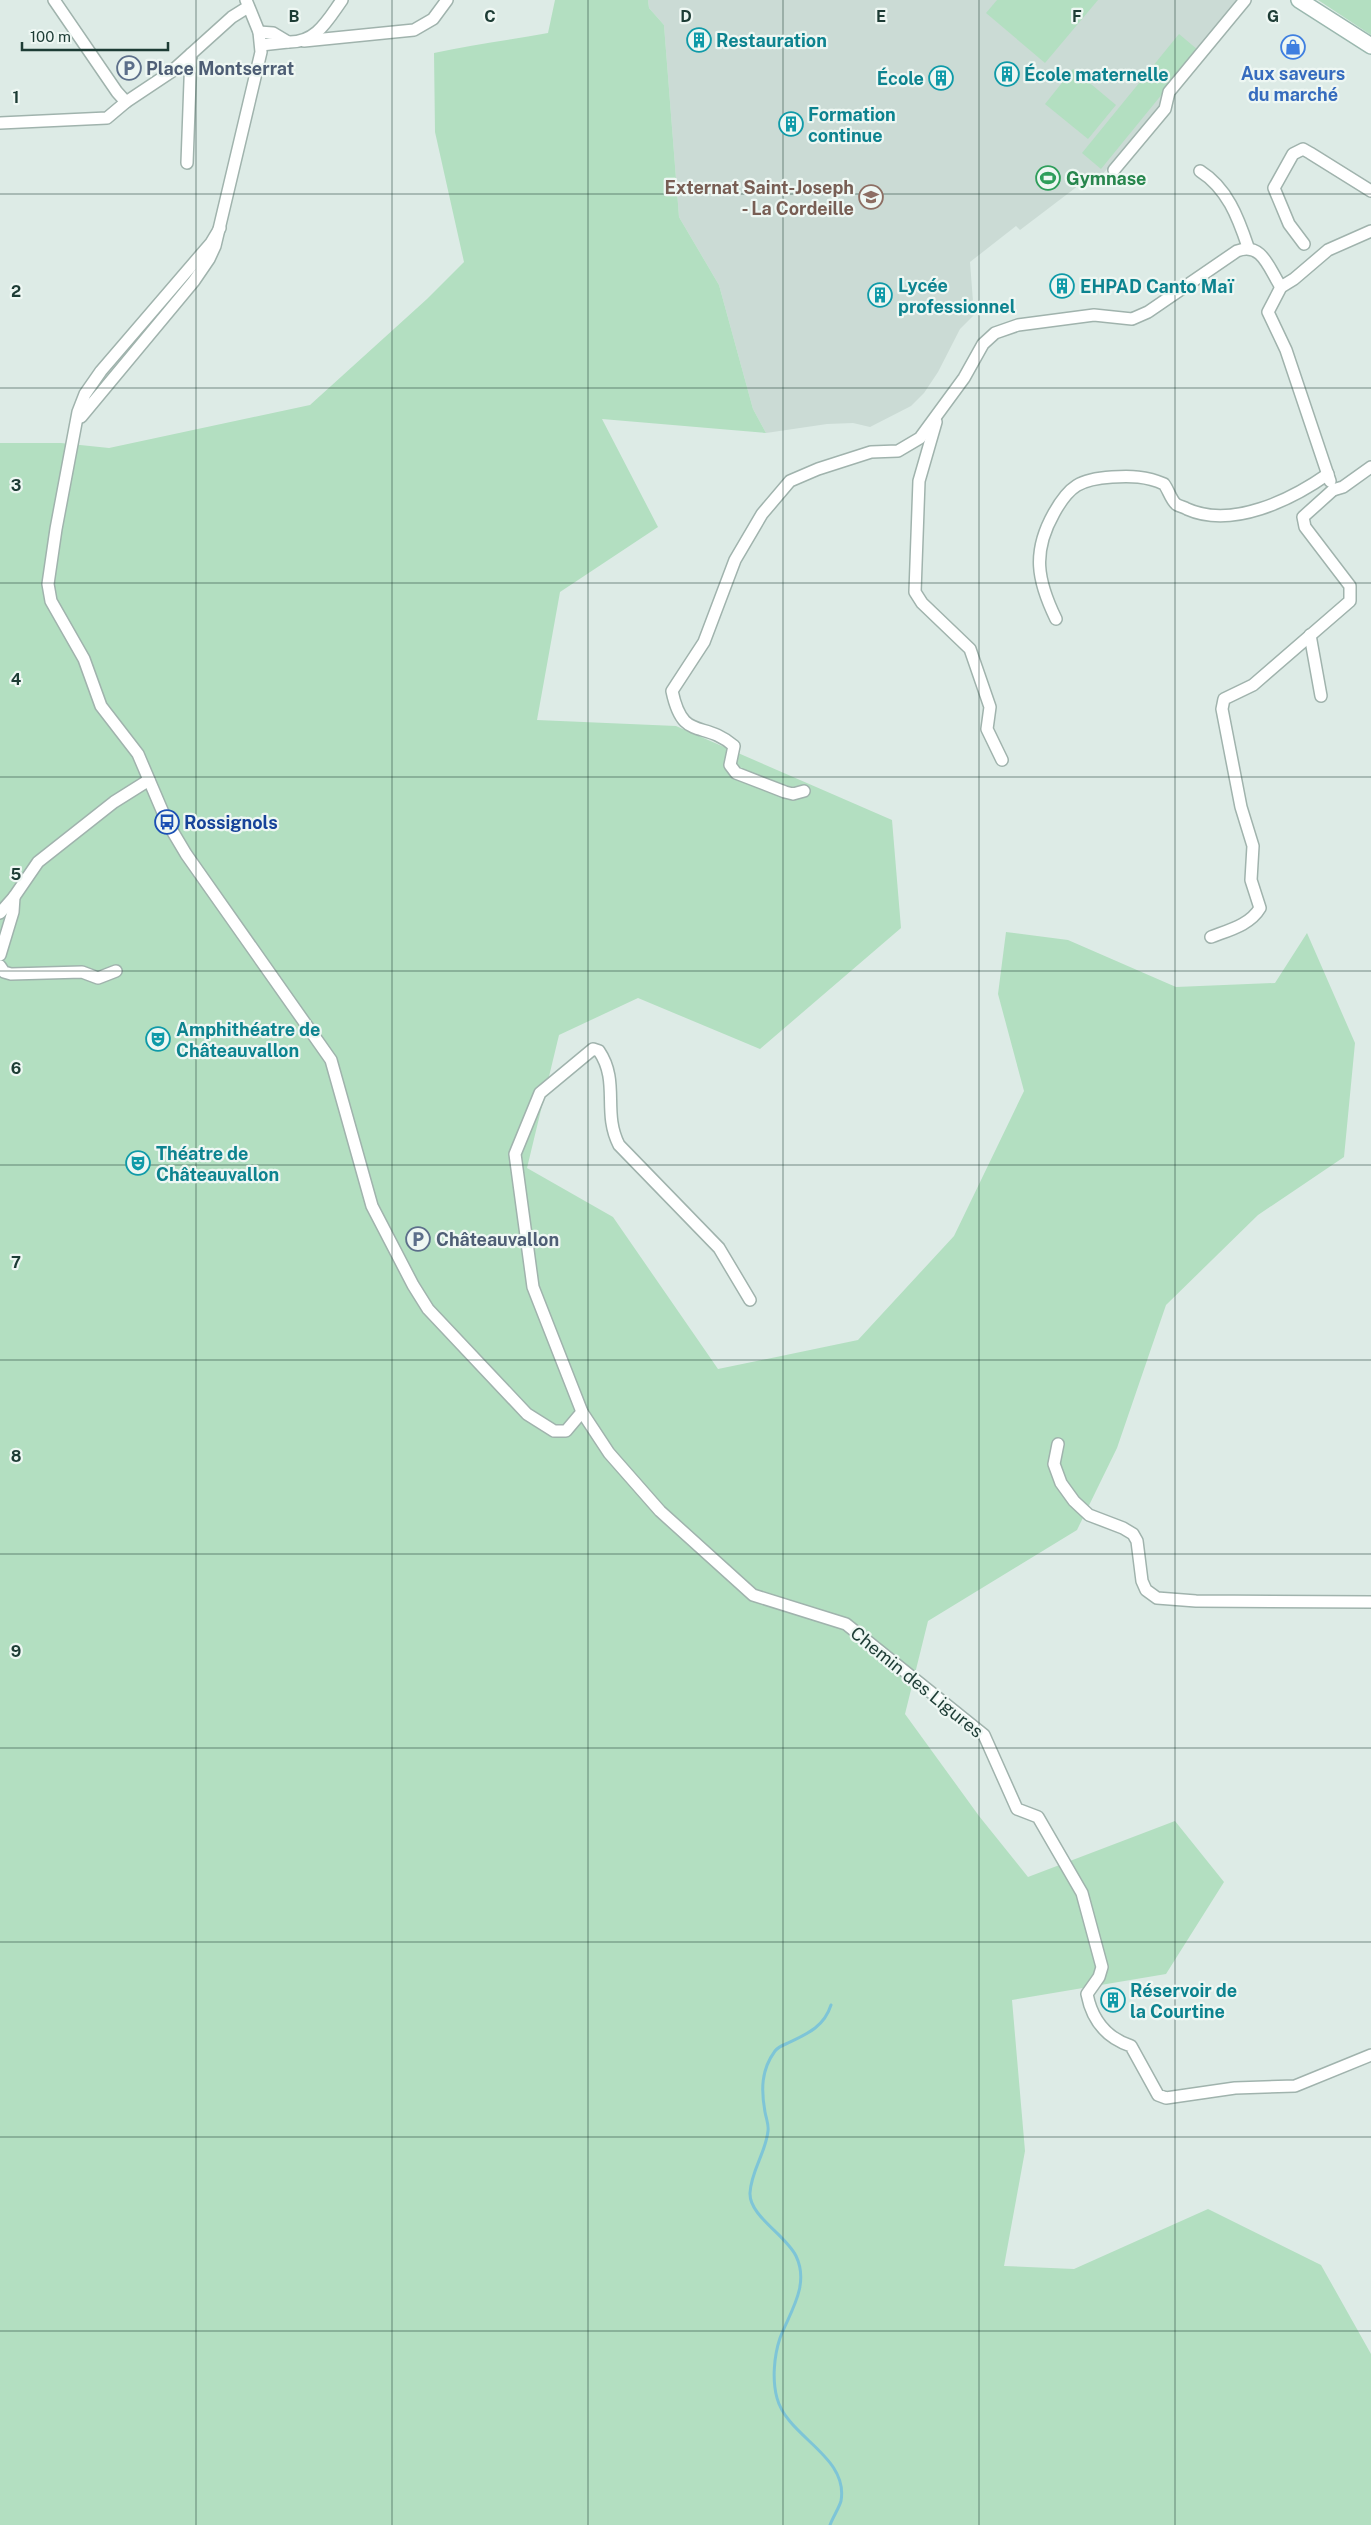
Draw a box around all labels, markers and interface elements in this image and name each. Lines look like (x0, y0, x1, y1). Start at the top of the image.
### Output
text: B (289, 7, 300, 26)
text: C (484, 7, 496, 26)
text: D (680, 7, 692, 26)
text: E (876, 7, 886, 26)
text: F (1072, 7, 1082, 26)
text: G (1267, 7, 1279, 26)
scale bar (22, 20, 169, 52)
building icon: Restauration (686, 27, 712, 53)
text: 100 m (30, 28, 71, 45)
place label: Restauration (716, 30, 827, 51)
shop icon: Aux saveurs du marché (1280, 34, 1306, 60)
parking icon: Place Montserrat (116, 55, 142, 81)
place label: Place Montserrat (146, 58, 294, 79)
building icon: École maternelle (994, 61, 1020, 87)
place label: École maternelle (1024, 63, 1169, 85)
place label: Aux saveurs du marché (1241, 63, 1345, 105)
building icon: École (928, 65, 954, 91)
place label: École (877, 67, 924, 89)
text: 1 (13, 88, 19, 107)
place label: Formation continue (808, 104, 896, 146)
building icon: Formation continue (778, 111, 804, 137)
sports icon: Gymnase (1035, 165, 1061, 191)
place label: Gymnase (1066, 168, 1147, 189)
place label: Externat Saint-Joseph - La Cordeille (665, 177, 854, 219)
school or university icon: Externat Saint-Joseph - La Cordeille (858, 184, 884, 210)
building icon: EHPAD Canto Maï (1049, 273, 1075, 299)
place label: Lycée professionnel (898, 275, 1016, 317)
place label: EHPAD Canto Maï (1080, 276, 1234, 297)
text: 2 (11, 282, 21, 301)
building icon: Lycée professionnel (867, 282, 893, 308)
text: 3 (11, 476, 21, 495)
text: 4 (11, 670, 22, 689)
bus stop icon: Rossignols (154, 809, 180, 835)
place label: Rossignols (184, 812, 278, 833)
text: 5 (11, 865, 22, 884)
place label: Amphithéatre de Châteauvallon (176, 1019, 320, 1061)
theatre icon: Amphithéatre de Châteauvallon (145, 1026, 171, 1052)
text: 6 (11, 1059, 21, 1078)
place label: Théatre de Châteauvallon (156, 1143, 279, 1185)
theatre icon: Théatre de Châteauvallon (125, 1150, 151, 1176)
parking icon: Châteauvallon (405, 1226, 431, 1252)
place label: Châteauvallon (436, 1229, 559, 1250)
text: 7 (11, 1253, 21, 1272)
text: 8 (11, 1447, 22, 1466)
street label: Chemin des Ligures (847, 1622, 987, 1742)
text: 9 (11, 1642, 21, 1661)
place label: Réservoir de la Courtine (1130, 1980, 1237, 2022)
building icon: Réservoir de la Courtine (1100, 1987, 1126, 2013)

